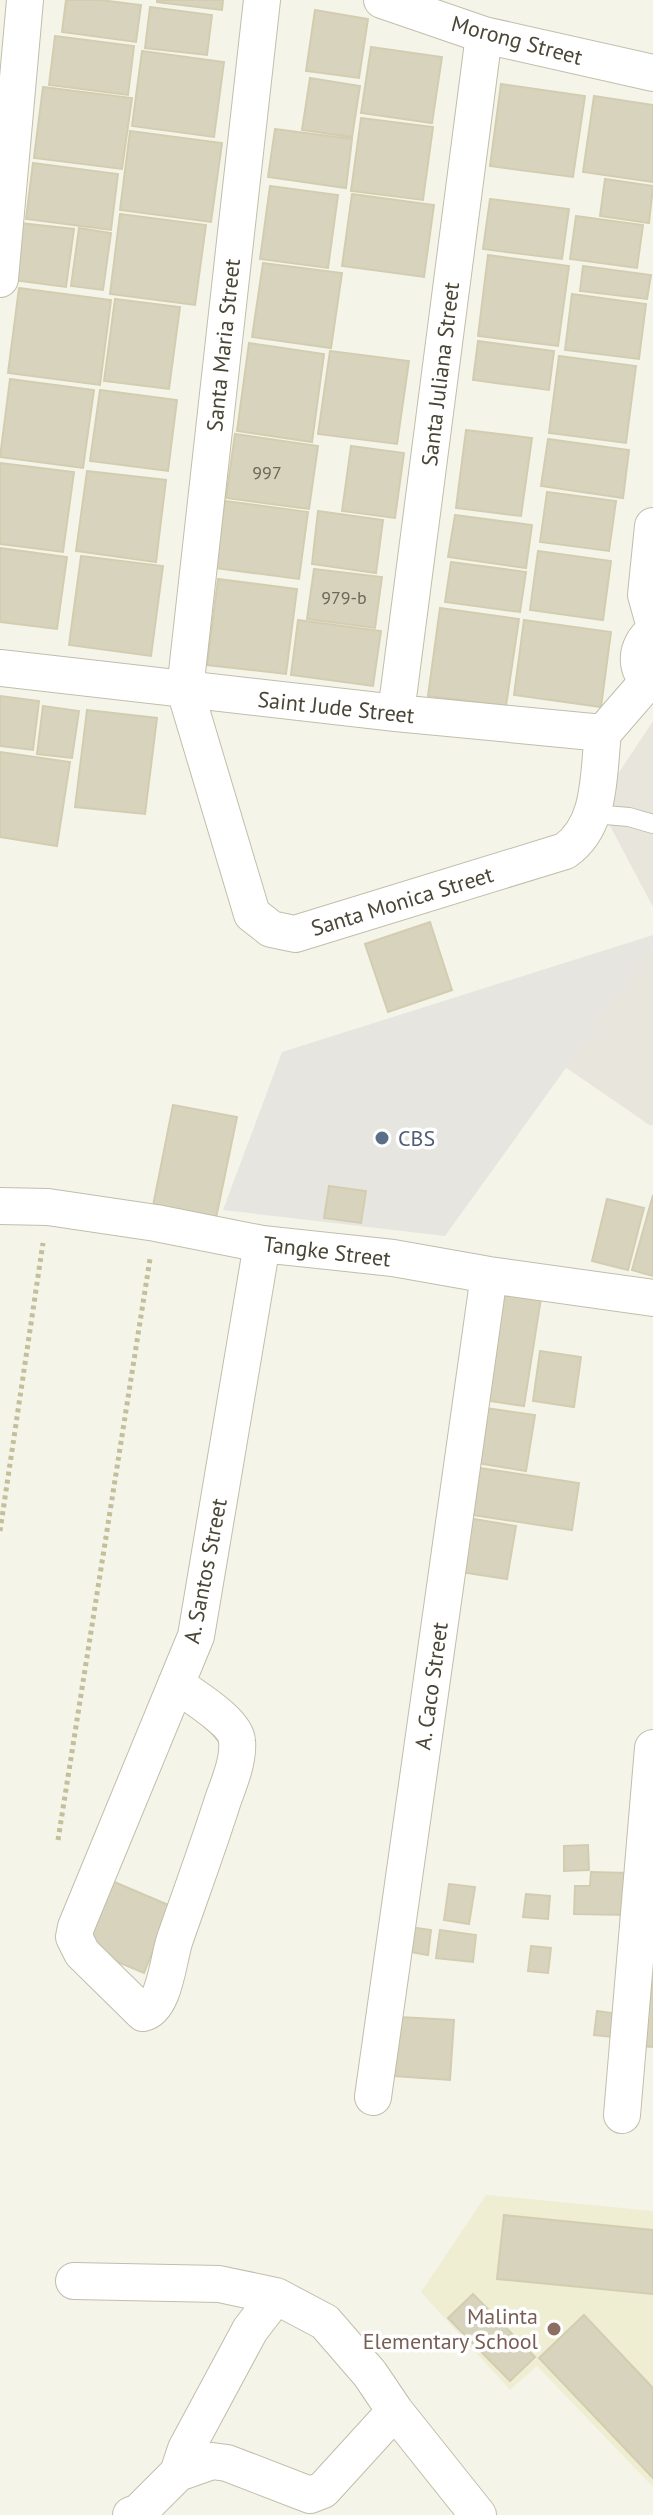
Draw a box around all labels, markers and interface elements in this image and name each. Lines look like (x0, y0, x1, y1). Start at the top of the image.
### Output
street label: Morong Street (448, 9, 586, 71)
street label: Santa Maria Street (200, 257, 246, 433)
street label: Santa Juliana Street (415, 280, 465, 468)
house number: 997 (252, 461, 282, 484)
house number: 979-b (321, 586, 367, 609)
street label: Saint Jude Street (256, 685, 416, 729)
street label: Santa Monica Street (308, 860, 497, 942)
place label: CBS (398, 1124, 435, 1152)
marker: CBS (373, 1129, 391, 1147)
street label: Tangke Street (262, 1229, 393, 1273)
street label: A. Santos Street (177, 1496, 233, 1646)
street label: A. Caco Street (408, 1620, 454, 1752)
place label: Malinta Elementary School (363, 2302, 539, 2355)
marker: Malinta Elementary School (545, 2320, 563, 2338)

